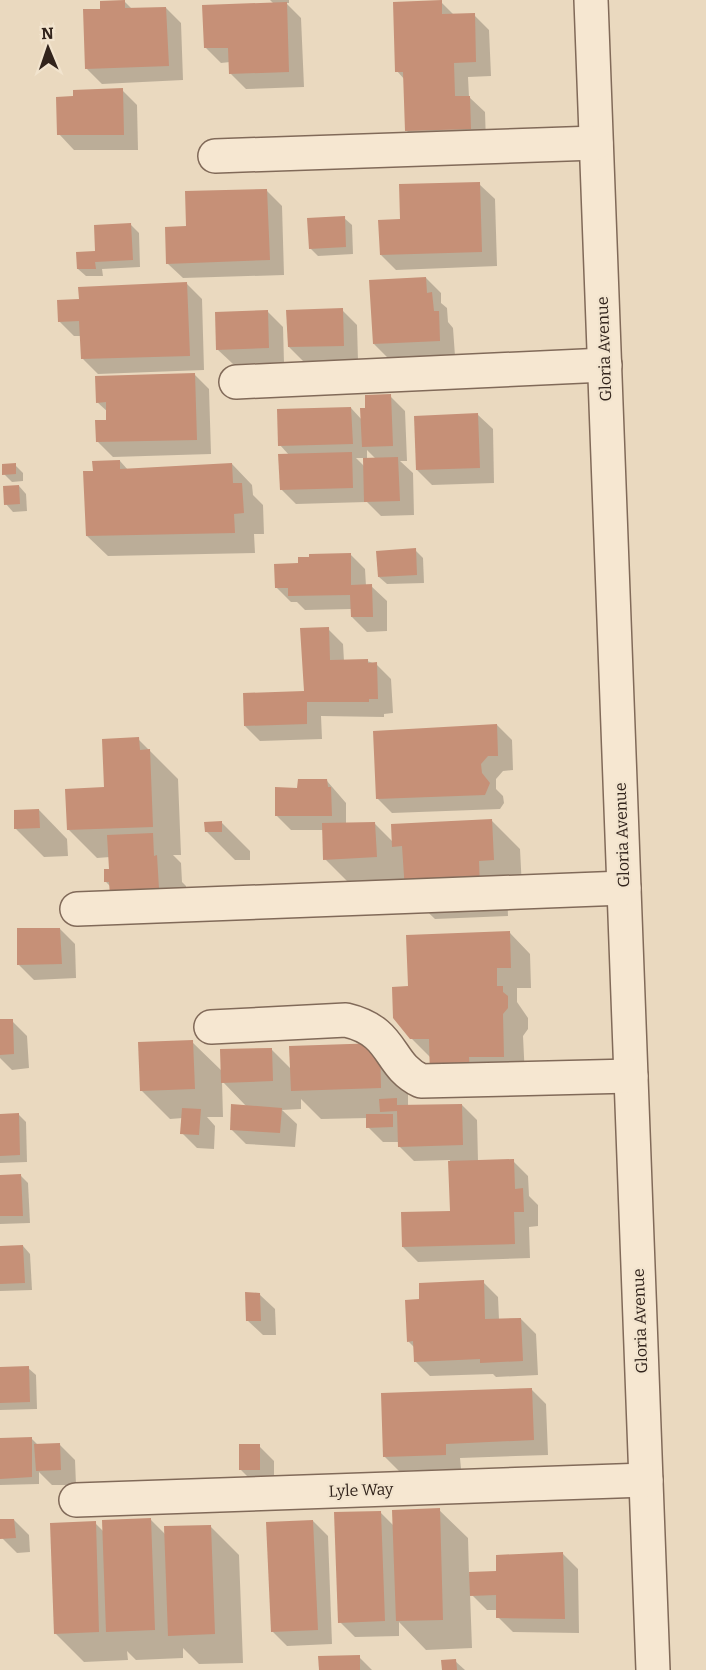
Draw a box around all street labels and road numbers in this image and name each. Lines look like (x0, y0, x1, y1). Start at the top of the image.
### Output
street label: Gloria Avenue (593, 296, 615, 402)
street label: Gloria Avenue (611, 782, 633, 888)
street label: Gloria Avenue (629, 1268, 651, 1374)
street label: Lyle Way (328, 1479, 394, 1501)

